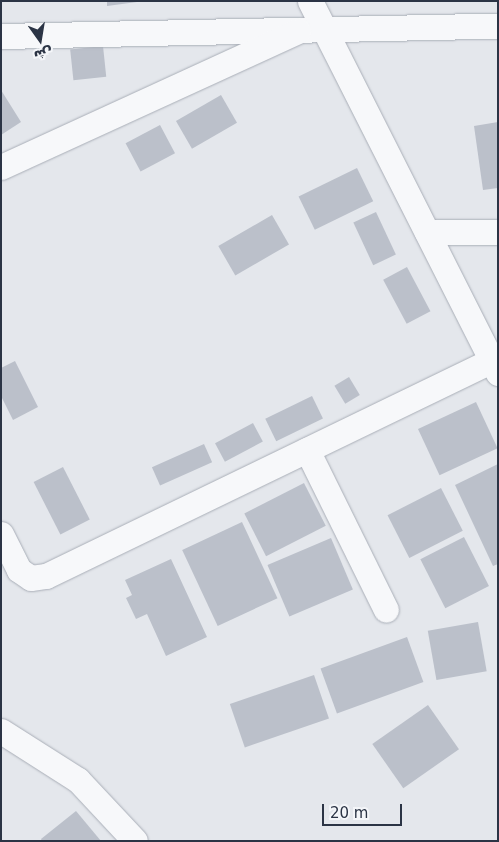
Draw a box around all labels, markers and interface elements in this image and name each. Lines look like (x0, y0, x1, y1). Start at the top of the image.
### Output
north arrow (15, 15, 65, 65)
text: ش (32, 45, 55, 65)
scale bar (324, 794, 404, 826)
text: 20 m (330, 804, 368, 822)

